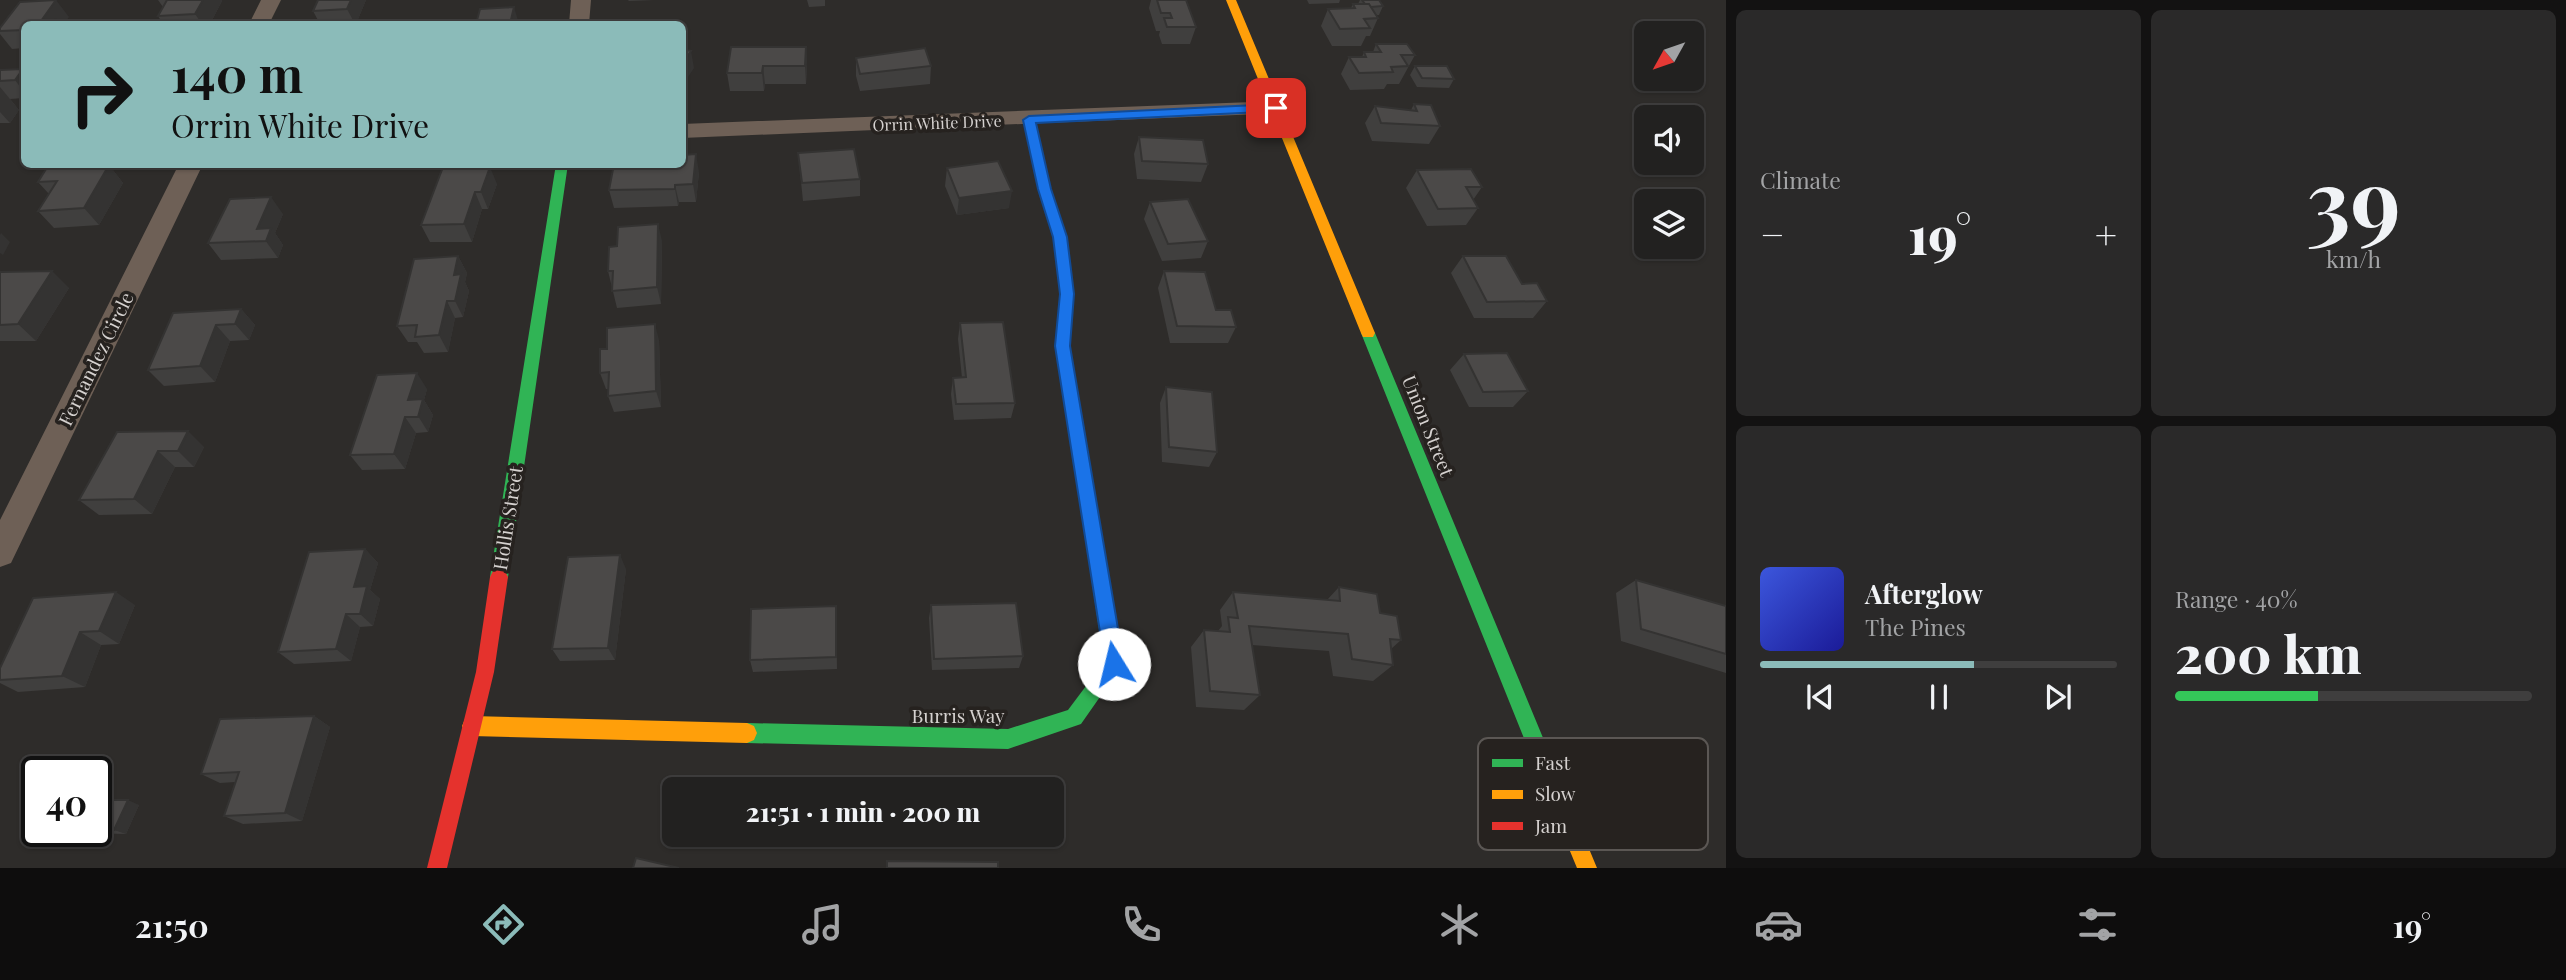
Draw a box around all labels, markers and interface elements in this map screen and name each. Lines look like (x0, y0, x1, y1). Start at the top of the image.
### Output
north arrow (1634, 21, 1704, 91)
map controls (1634, 21, 1704, 259)
text: 140 m (171, 40, 303, 105)
icon: right (56, 49, 147, 140)
pin (1246, 78, 1306, 138)
icon: arrive (1257, 89, 1295, 127)
text: Orrin White Drive (171, 103, 429, 146)
button: sound (1634, 105, 1704, 175)
street label: Orrin White Drive (872, 110, 1002, 135)
text: 39 (2306, 137, 2401, 258)
text: Climate (1760, 164, 1841, 195)
button: layers (1634, 189, 1704, 259)
text: 19° (1908, 199, 1971, 268)
text: − (1760, 208, 1785, 259)
text: + (2095, 208, 2117, 259)
text: km/h (2326, 243, 2381, 274)
street label: Fernandez Circle (51, 287, 139, 430)
street label: Union Street (1397, 371, 1461, 480)
street label: Hollis Street (486, 464, 528, 572)
text: Afterglow (1865, 576, 1983, 611)
text: Range · 40% (2175, 583, 2298, 614)
text: The Pines (1865, 611, 1966, 642)
text: 200 km (2175, 618, 2362, 687)
position arrow (1077, 627, 1151, 701)
icon: previous (1801, 678, 1839, 716)
icon: pause (1920, 678, 1958, 716)
icon: next (2039, 678, 2077, 716)
street label: Burris Way (911, 702, 1005, 728)
legend (1478, 738, 1708, 850)
text: Fast (1535, 749, 1571, 775)
speed limit sign: 40 (21, 756, 112, 847)
text: Slow (1535, 780, 1576, 806)
text: 21:51 · 1 min · 200 m (746, 794, 980, 829)
text: Jam (1534, 812, 1567, 838)
icon: directions (479, 900, 528, 949)
icon: music (798, 900, 847, 949)
icon: phone (1117, 900, 1166, 949)
icon: climate (1435, 900, 1484, 949)
icon: car (1754, 900, 1803, 949)
icon: filters (2073, 900, 2122, 949)
text: 21:50 (135, 903, 209, 946)
text: 19° (2392, 903, 2431, 946)

